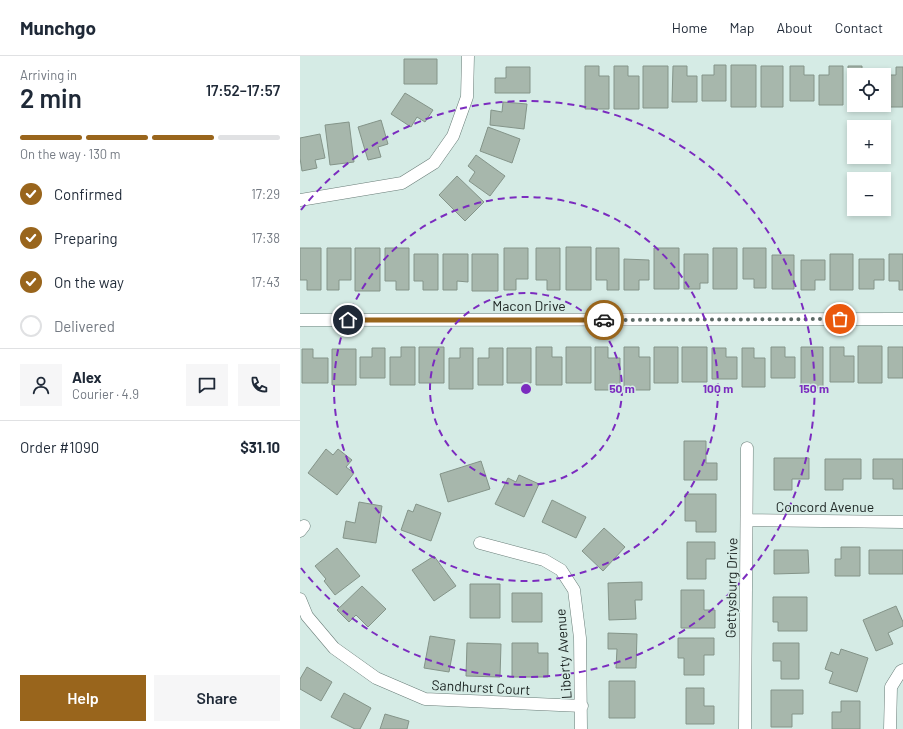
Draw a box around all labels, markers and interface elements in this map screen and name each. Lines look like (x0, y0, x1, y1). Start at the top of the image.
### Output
text: Munchgo (20, 16, 96, 39)
text: Home (672, 19, 708, 36)
text: Map (730, 19, 754, 36)
text: About (776, 19, 813, 36)
text: Contact (835, 19, 883, 36)
text: Arriving in (20, 67, 77, 83)
map controls (847, 68, 891, 216)
button: locate (847, 68, 891, 112)
text: 17:52–17:57 (206, 81, 280, 99)
text: 2 min (20, 82, 82, 113)
button: + (847, 120, 891, 164)
text: On the way · 130 m (20, 146, 121, 162)
button: − (847, 172, 891, 216)
icon: check (20, 183, 42, 205)
text: Confirmed (54, 185, 122, 203)
text: 17:29 (251, 186, 280, 202)
icon: check (20, 227, 42, 249)
text: Preparing (54, 229, 118, 247)
text: 17:38 (251, 230, 280, 246)
icon: check (20, 271, 42, 293)
text: On the way (54, 273, 124, 291)
text: 17:43 (251, 274, 280, 290)
street label: Macon Drive (492, 297, 566, 314)
courier (584, 300, 624, 340)
pin (823, 302, 857, 336)
pin (331, 303, 365, 337)
icon: bag (829, 308, 851, 330)
icon: home (337, 309, 359, 331)
icon: car (593, 309, 615, 331)
text: Delivered (54, 317, 115, 335)
button: person (20, 364, 62, 406)
button: chat (186, 364, 228, 406)
button: phone (238, 364, 280, 406)
text: Alex (72, 368, 102, 386)
text: 50 m (609, 381, 635, 395)
text: 100 m (703, 381, 733, 395)
text: 150 m (799, 381, 829, 395)
centre of rings (519, 382, 533, 396)
text: Courier · 4.9 (72, 386, 139, 402)
text: Order #1090 (20, 438, 99, 456)
text: $31.10 (240, 438, 280, 456)
street label: Concord Avenue (776, 498, 874, 515)
street label: Gettysburg Drive (722, 538, 740, 638)
street label: Liberty Avenue (551, 608, 575, 700)
button: Help (20, 675, 146, 721)
button: Share (154, 675, 280, 721)
street label: Sandhurst Court (431, 676, 531, 698)

